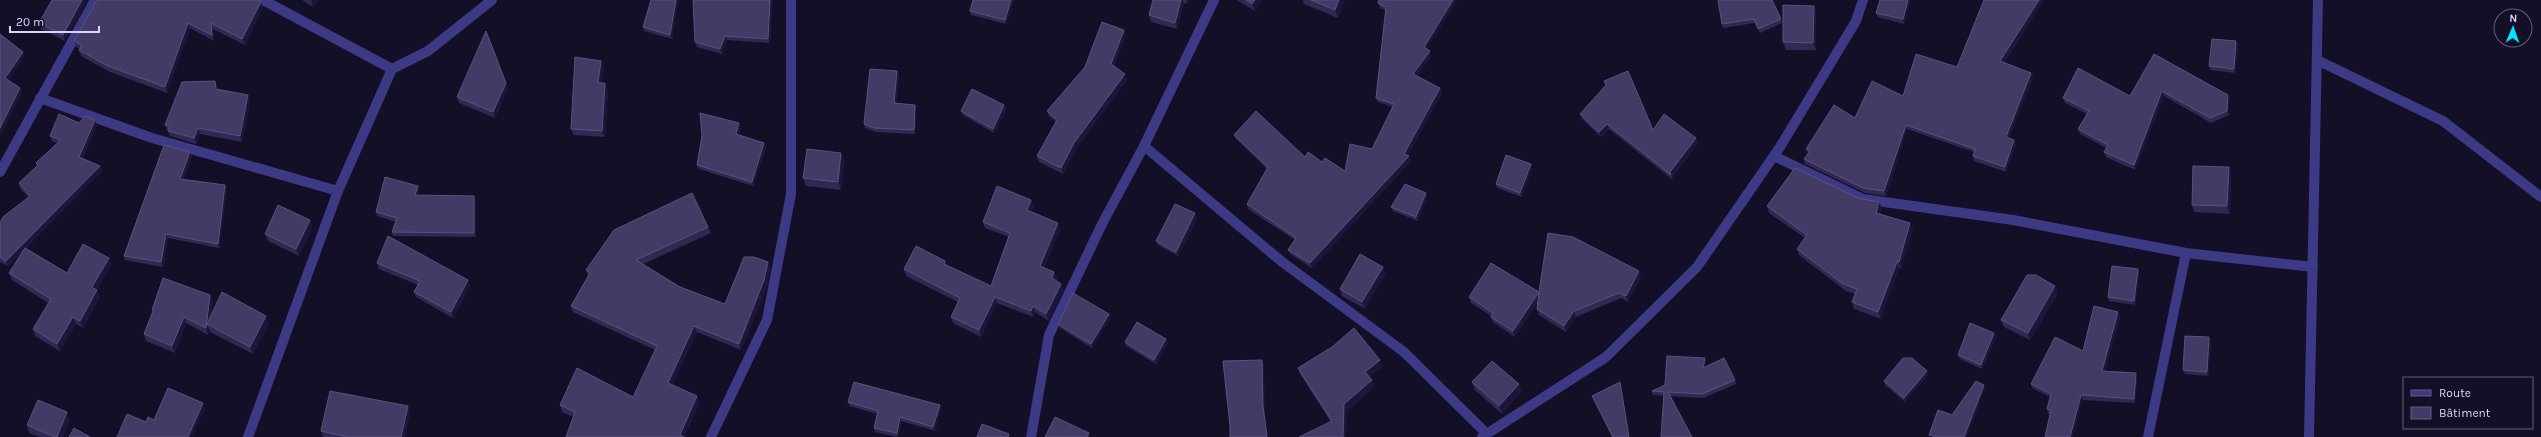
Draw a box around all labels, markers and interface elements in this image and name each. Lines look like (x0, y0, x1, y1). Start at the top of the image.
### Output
scale bar (10, 8, 99, 34)
north arrow (2493, 8, 2533, 48)
text: N (2509, 12, 2518, 25)
text: 20 m (16, 15, 44, 29)
legend (2403, 377, 2533, 429)
text: Route (2439, 386, 2471, 400)
text: Bâtiment (2439, 406, 2491, 420)

